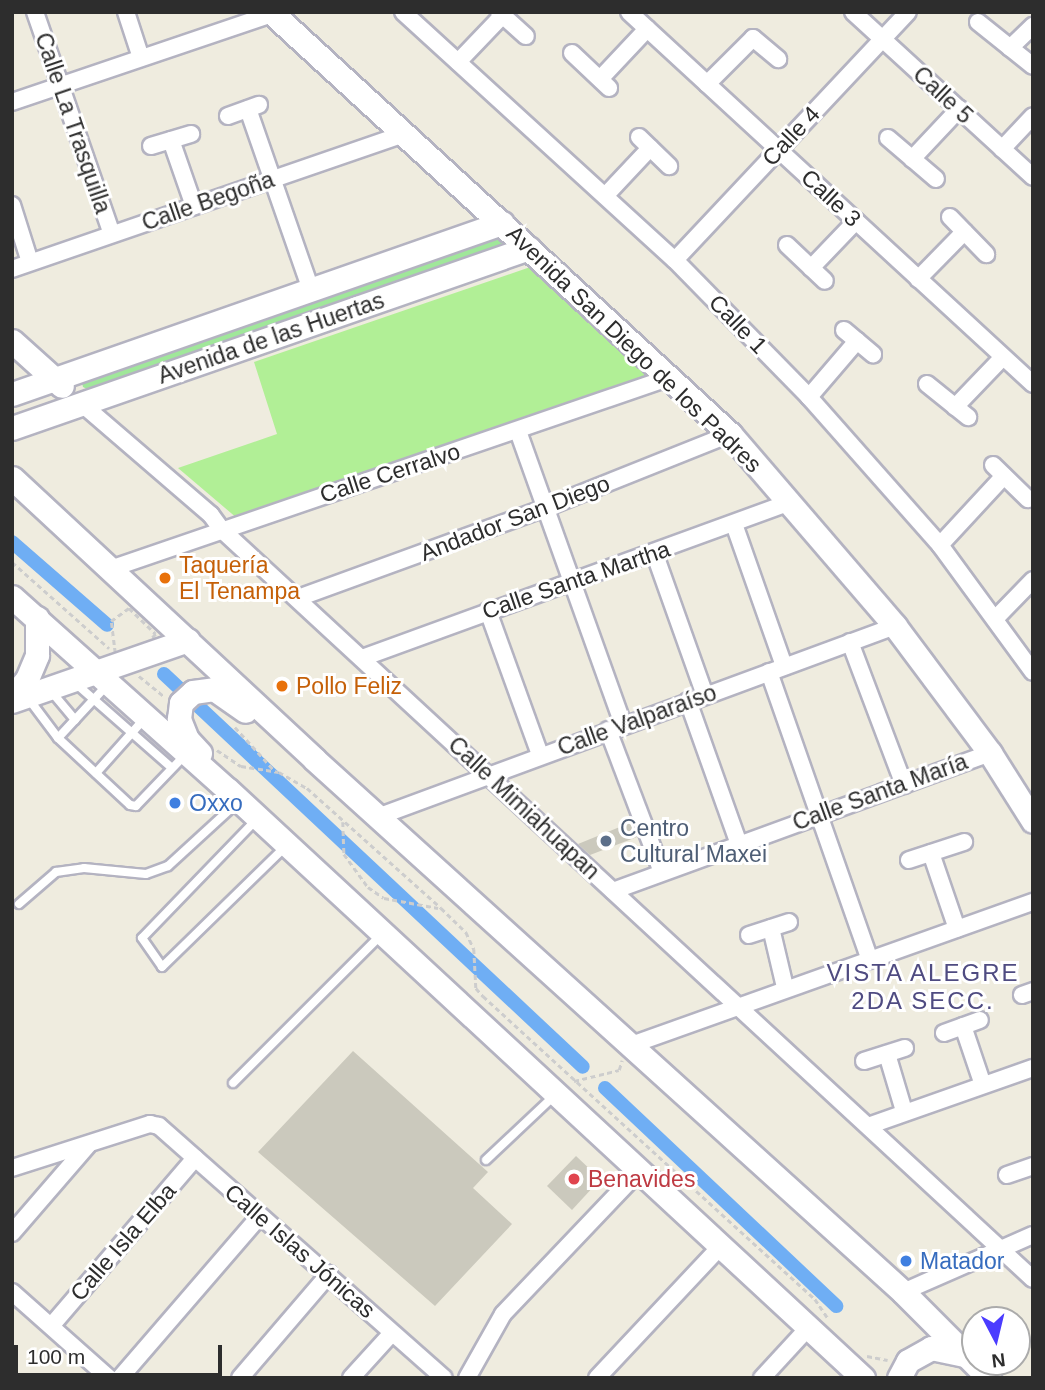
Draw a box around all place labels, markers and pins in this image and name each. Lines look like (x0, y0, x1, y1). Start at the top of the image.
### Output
place label: Taquería El Tenampa (179, 551, 300, 605)
marker: Taquería El Tenampa (157, 570, 173, 586)
place label: Pollo Feliz (296, 672, 402, 700)
marker: Pollo Feliz (274, 678, 290, 694)
place label: Oxxo (189, 789, 243, 817)
marker: Oxxo (167, 795, 183, 811)
place label: Centro Cultural Maxei (620, 814, 767, 868)
marker: Centro Cultural Maxei (598, 833, 614, 849)
place label: Benavides (588, 1165, 695, 1193)
marker: Benavides (566, 1171, 582, 1187)
place label: Matador (920, 1247, 1004, 1275)
marker: Matador (898, 1253, 914, 1269)

